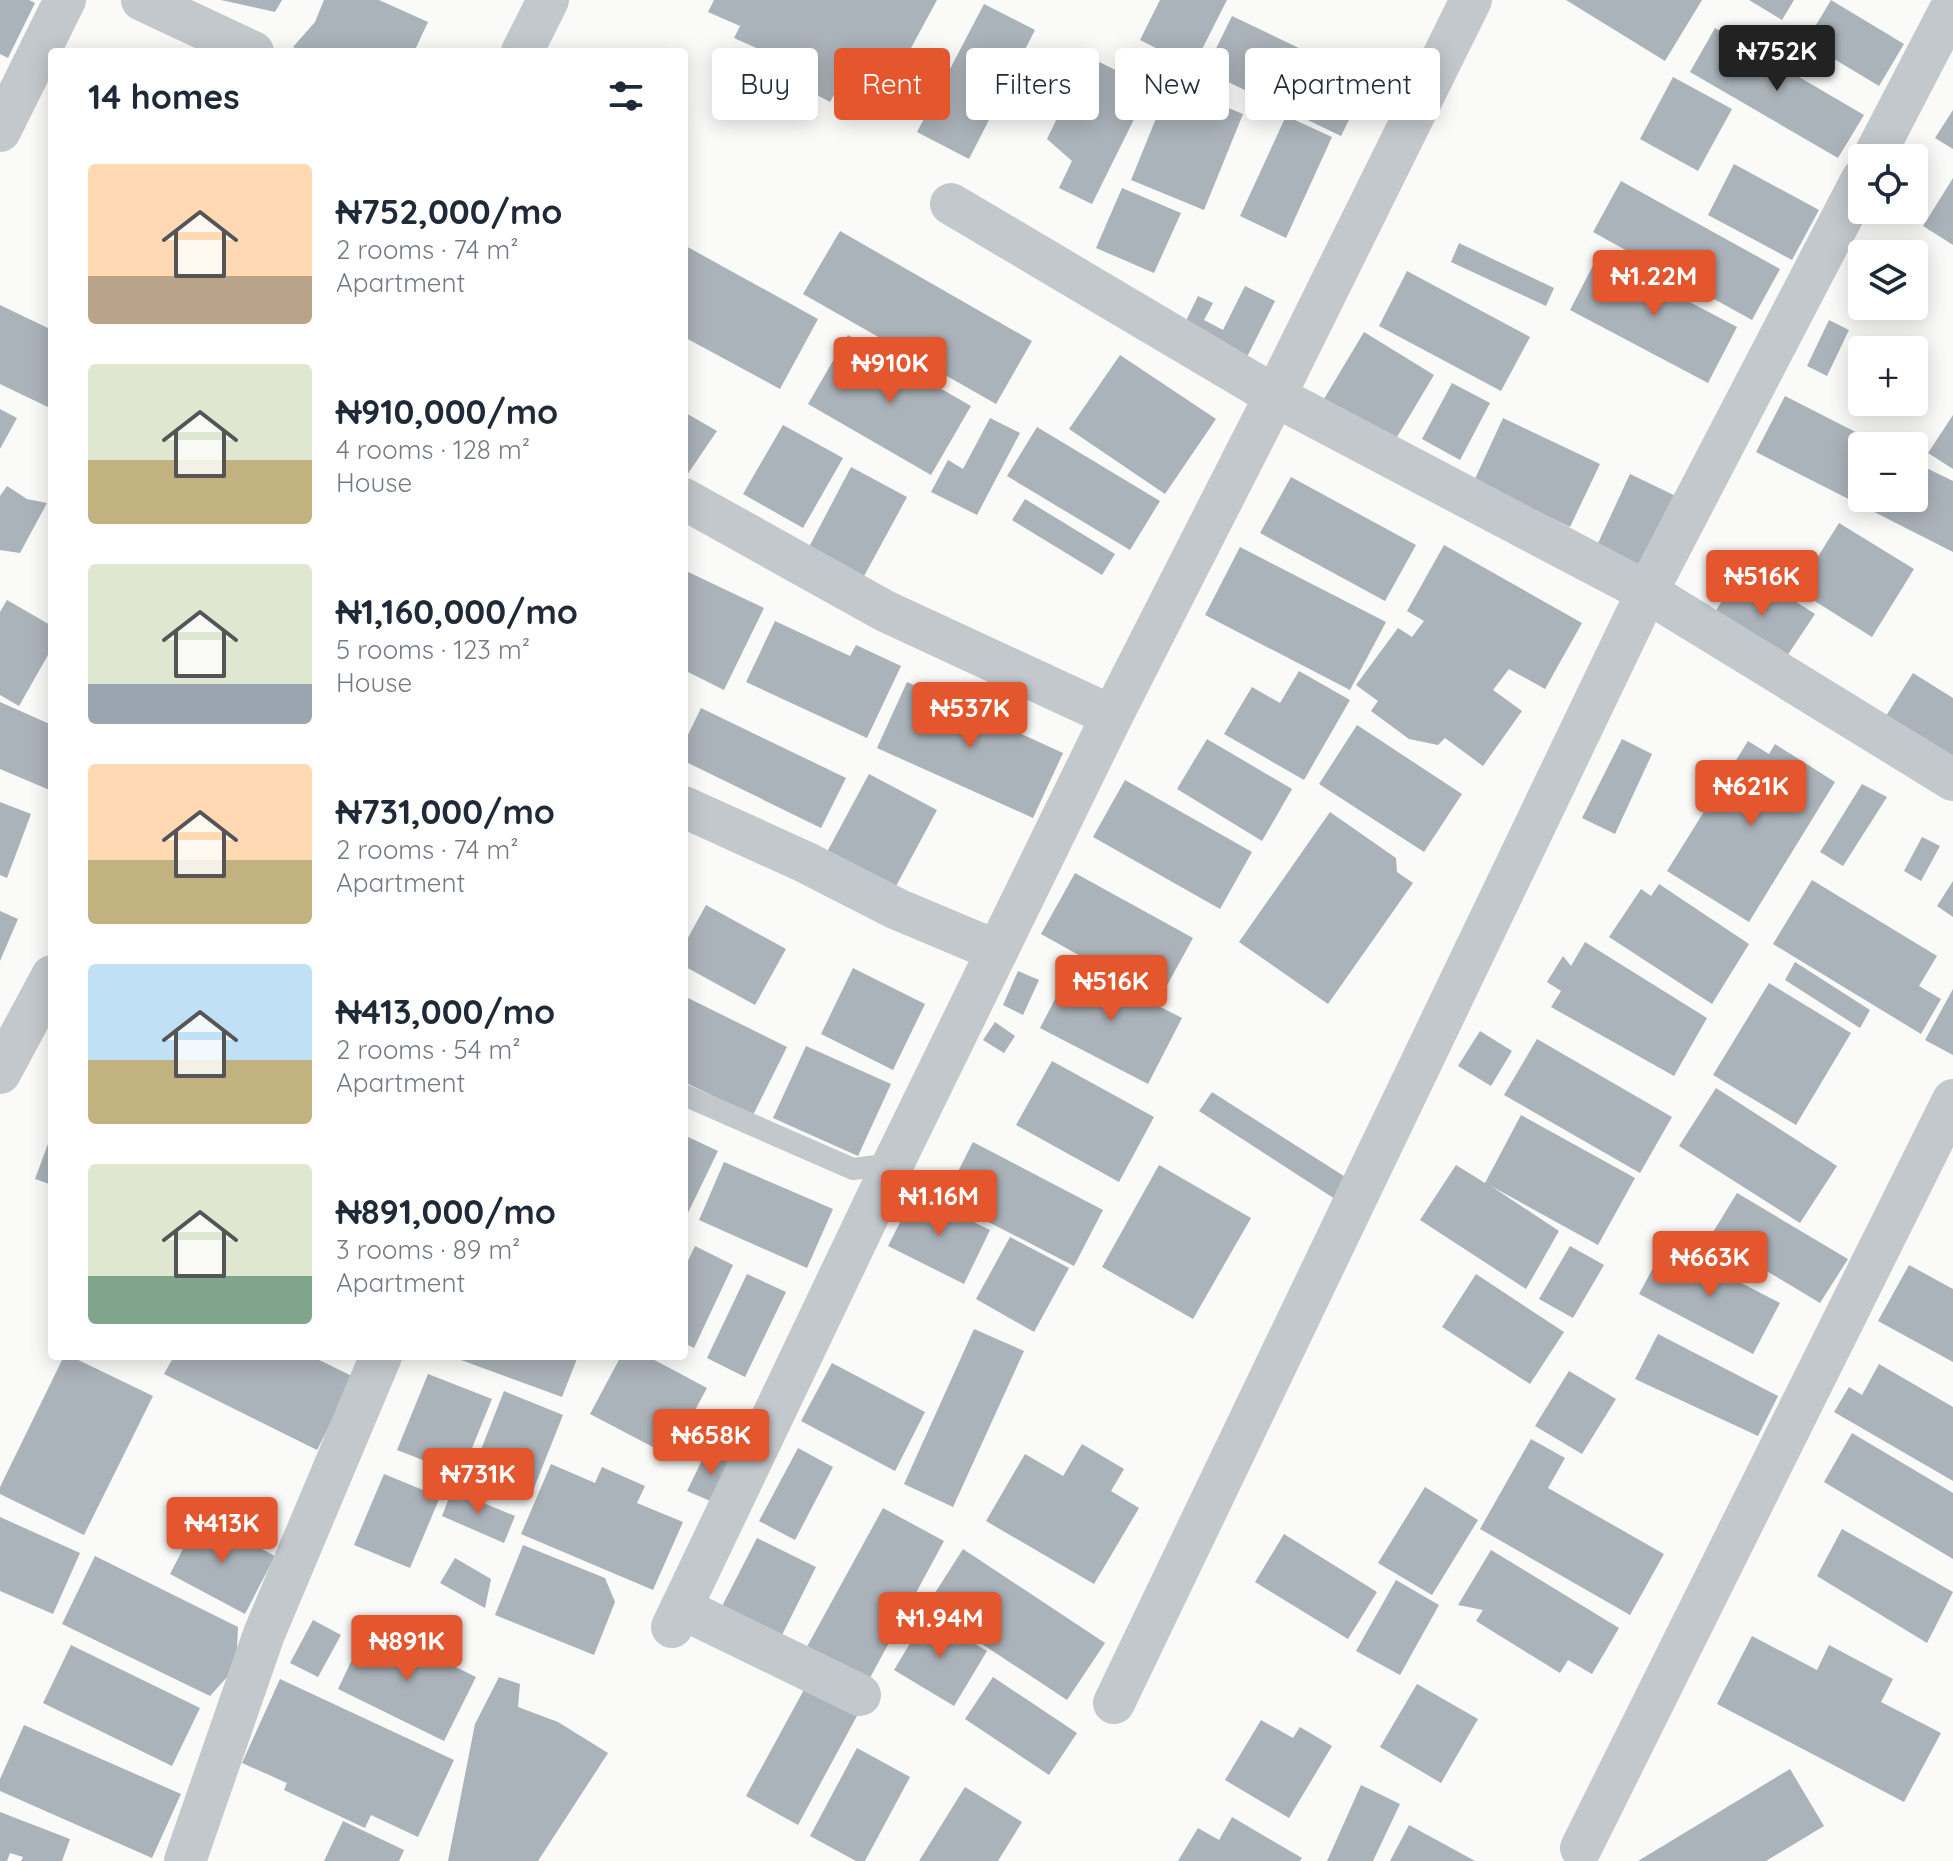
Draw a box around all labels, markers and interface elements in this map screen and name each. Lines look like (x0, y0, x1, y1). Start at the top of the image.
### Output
pin: ₦752K (1721, 25, 1833, 93)
text: ₦752K (1737, 34, 1817, 67)
chip: Buy (712, 48, 818, 120)
chip: Rent (834, 48, 950, 120)
chip: Filters (966, 48, 1099, 120)
chip: New (1115, 48, 1229, 120)
chip: Apartment (1245, 48, 1440, 120)
icon: filters (604, 74, 648, 118)
text: 14 homes (88, 75, 240, 118)
map controls (1848, 144, 1928, 512)
button: locate (1848, 144, 1928, 224)
text: ₦752,000/mo (336, 190, 562, 233)
icon: home (152, 196, 248, 292)
text: 2 rooms · 74 m² (336, 233, 519, 266)
button: layers (1848, 240, 1928, 320)
pin: ₦1.22M (1589, 250, 1719, 318)
text: ₦1.22M (1611, 259, 1697, 292)
text: Apartment (336, 266, 465, 299)
button: + (1848, 336, 1928, 416)
pin: ₦910K (834, 337, 946, 405)
text: ₦910K (852, 346, 929, 379)
text: ₦910,000/mo (336, 390, 558, 433)
icon: home (152, 396, 248, 492)
button: − (1848, 432, 1928, 512)
text: 4 rooms · 128 m² (336, 433, 530, 466)
text: House (336, 466, 412, 499)
pin: ₦516K (1706, 550, 1818, 618)
text: ₦516K (1724, 559, 1800, 592)
text: ₦1,160,000/mo (336, 590, 578, 633)
icon: home (152, 596, 248, 692)
text: 5 rooms · 123 m² (336, 633, 530, 666)
text: House (336, 666, 412, 699)
pin: ₦537K (914, 682, 1026, 750)
text: ₦537K (930, 691, 1010, 724)
pin: ₦621K (1695, 760, 1807, 828)
text: ₦621K (1713, 769, 1789, 802)
text: ₦731,000/mo (336, 790, 555, 833)
icon: home (152, 796, 248, 892)
text: 2 rooms · 74 m² (336, 833, 519, 866)
text: Apartment (336, 866, 465, 899)
pin: ₦516K (1055, 955, 1167, 1023)
text: ₦516K (1073, 964, 1149, 997)
text: ₦413,000/mo (336, 990, 555, 1033)
icon: home (152, 996, 248, 1092)
text: 2 rooms · 54 m² (336, 1033, 520, 1066)
text: Apartment (336, 1066, 465, 1099)
pin: ₦1.16M (874, 1170, 1004, 1238)
text: ₦1.16M (899, 1179, 979, 1212)
text: ₦891,000/mo (336, 1190, 556, 1233)
icon: home (152, 1196, 248, 1292)
pin: ₦663K (1654, 1231, 1766, 1299)
text: 3 rooms · 89 m² (336, 1233, 520, 1266)
text: ₦663K (1671, 1240, 1749, 1273)
text: Apartment (336, 1266, 465, 1299)
pin: ₦658K (655, 1409, 767, 1477)
text: ₦658K (671, 1418, 751, 1451)
pin: ₦731K (422, 1448, 534, 1516)
text: ₦731K (441, 1457, 515, 1490)
pin: ₦413K (166, 1497, 278, 1565)
text: ₦413K (185, 1506, 259, 1539)
pin: ₦1.94M (875, 1592, 1005, 1660)
text: ₦1.94M (896, 1601, 984, 1634)
pin: ₦891K (351, 1615, 463, 1683)
text: ₦891K (369, 1624, 445, 1657)

